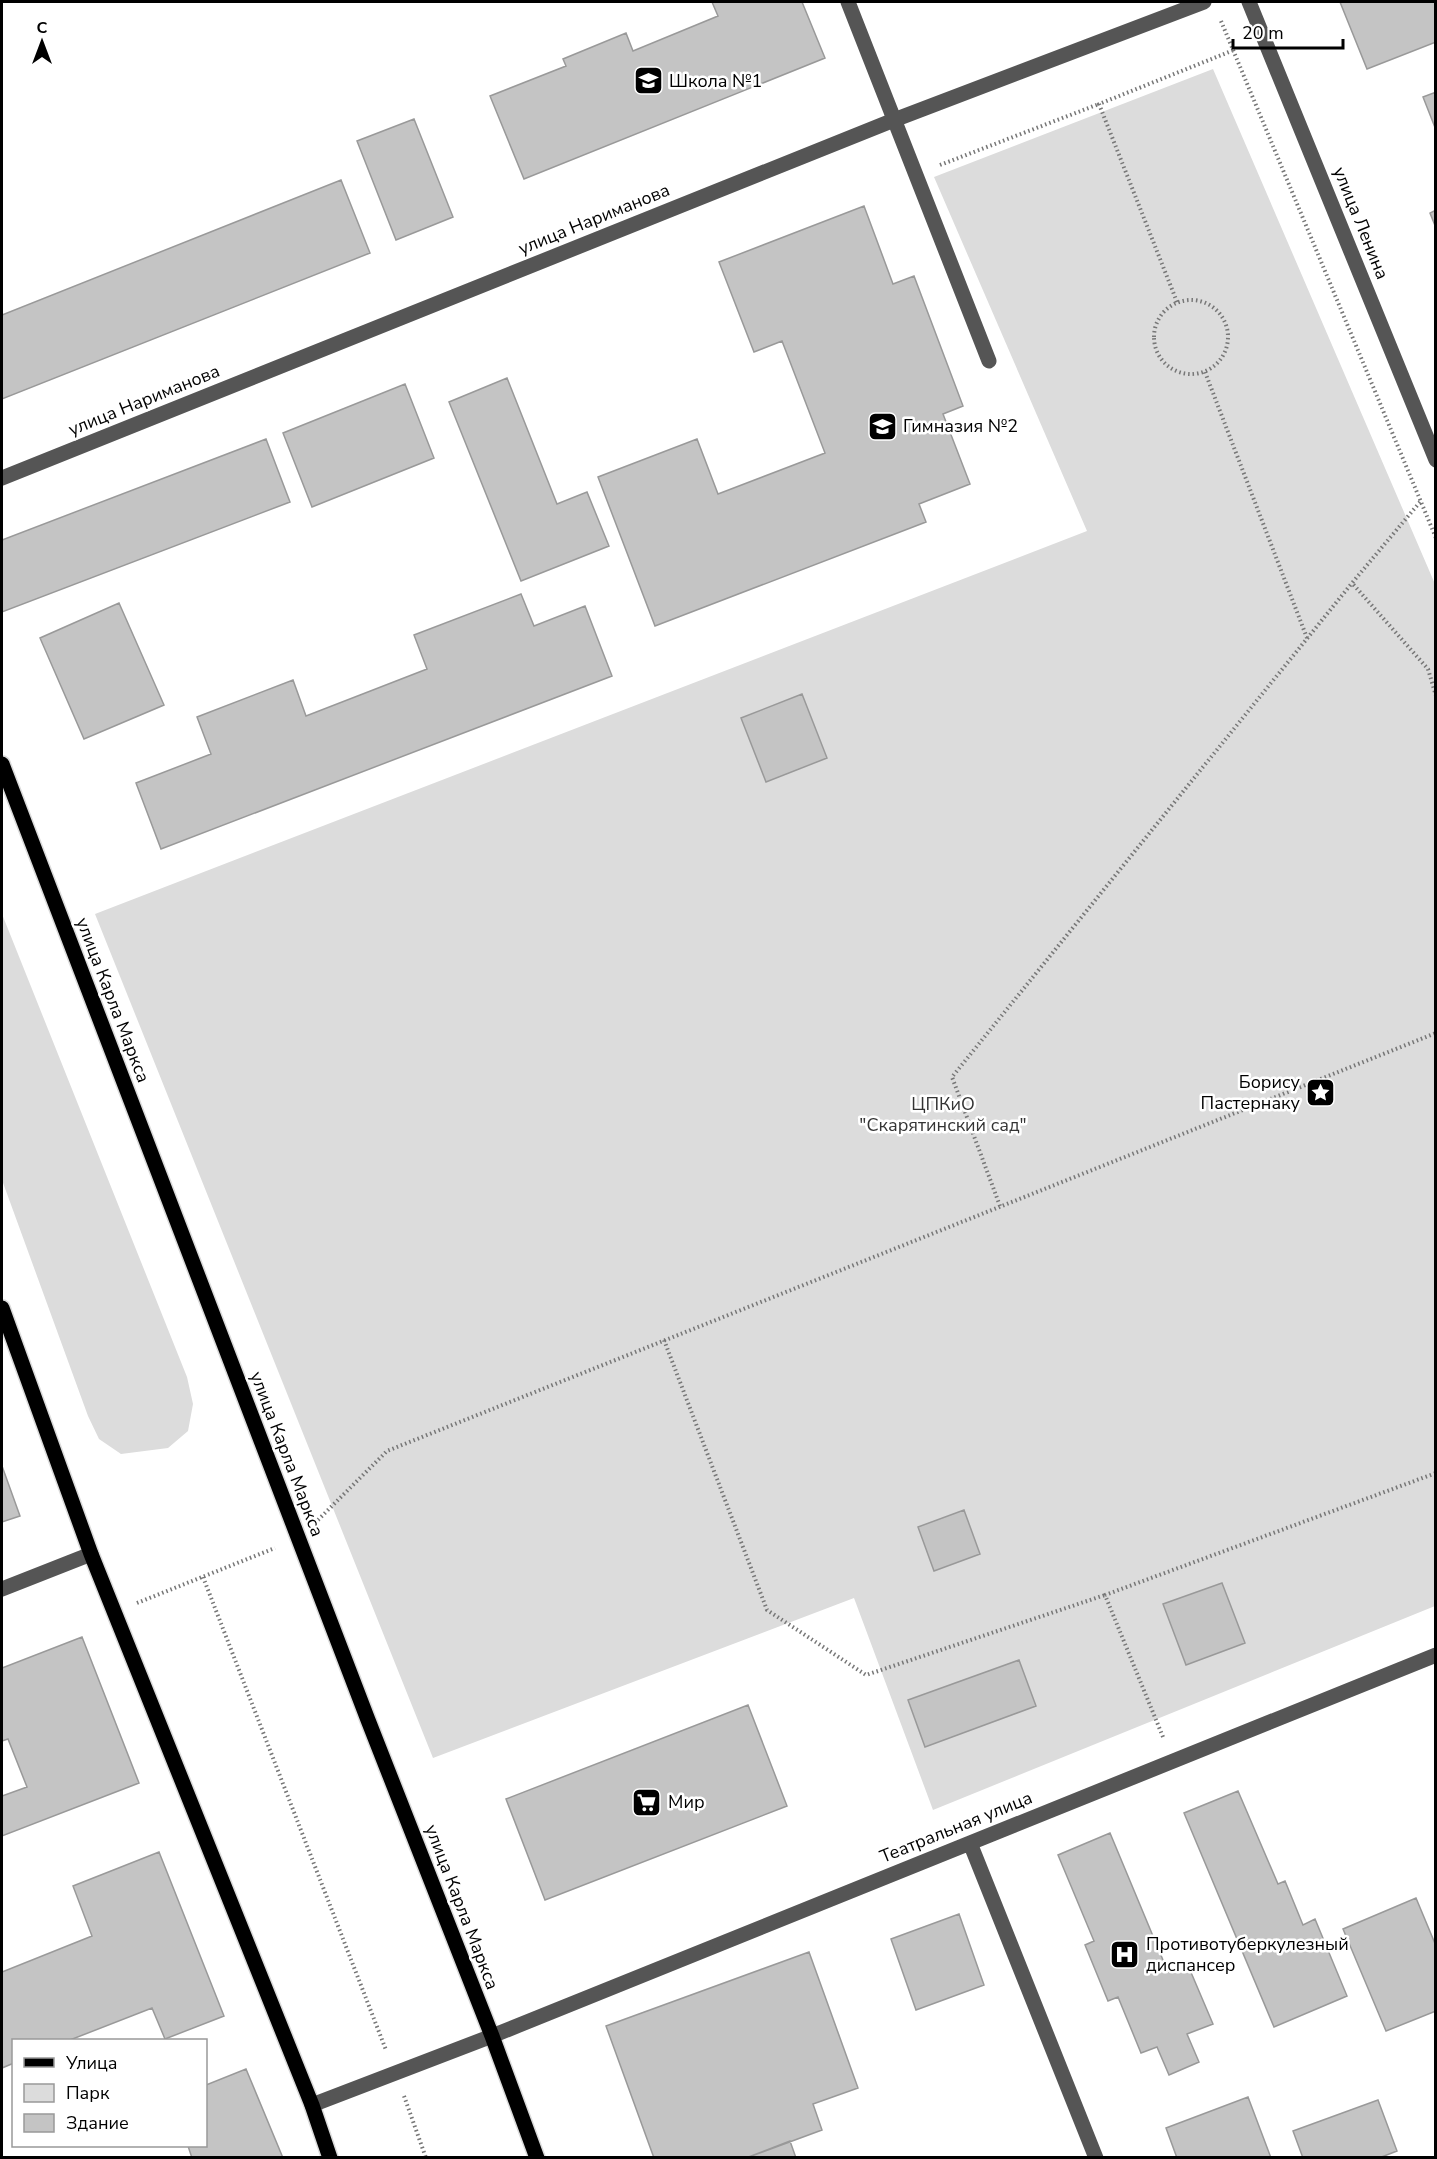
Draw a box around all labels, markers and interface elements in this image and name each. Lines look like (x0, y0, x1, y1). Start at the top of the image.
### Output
north arrow (12, 12, 72, 72)
scale bar (1233, 12, 1342, 50)
text: С (37, 17, 48, 39)
text: 20 m (1242, 21, 1284, 45)
school or university icon: Школа №1 (632, 65, 664, 97)
place label: Школа №1 (669, 69, 762, 93)
street label: улица Ленина (1328, 163, 1394, 283)
street label: улица Нариманова (515, 178, 673, 260)
street label: улица Нариманова (65, 359, 223, 441)
school or university icon: Гимназия №2 (866, 410, 898, 442)
place label: Гимназия №2 (903, 414, 1018, 438)
street label: улица Карла Маркса (70, 914, 156, 1086)
place label: Борису Пастернаку (1201, 1070, 1301, 1115)
place icon: Борису Пастернаку (1305, 1076, 1337, 1108)
park label: ЦПКиО "Скарятинский сад" (859, 1092, 1027, 1137)
street label: улица Карла Маркса (244, 1368, 330, 1540)
supermarket icon: Мир (631, 1786, 663, 1818)
street label: Театральная улица (876, 1786, 1036, 1868)
place label: Мир (668, 1790, 705, 1814)
street label: улица Карла Маркса (419, 1821, 505, 1993)
place label: Противотуберкулезный диспансер (1146, 1932, 1349, 1977)
hospital icon: Противотуберкулезный диспансер (1109, 1938, 1141, 1970)
legend (12, 2039, 207, 2147)
text: Улица (65, 2051, 117, 2075)
text: Парк (66, 2081, 110, 2105)
text: Здание (66, 2111, 129, 2135)

